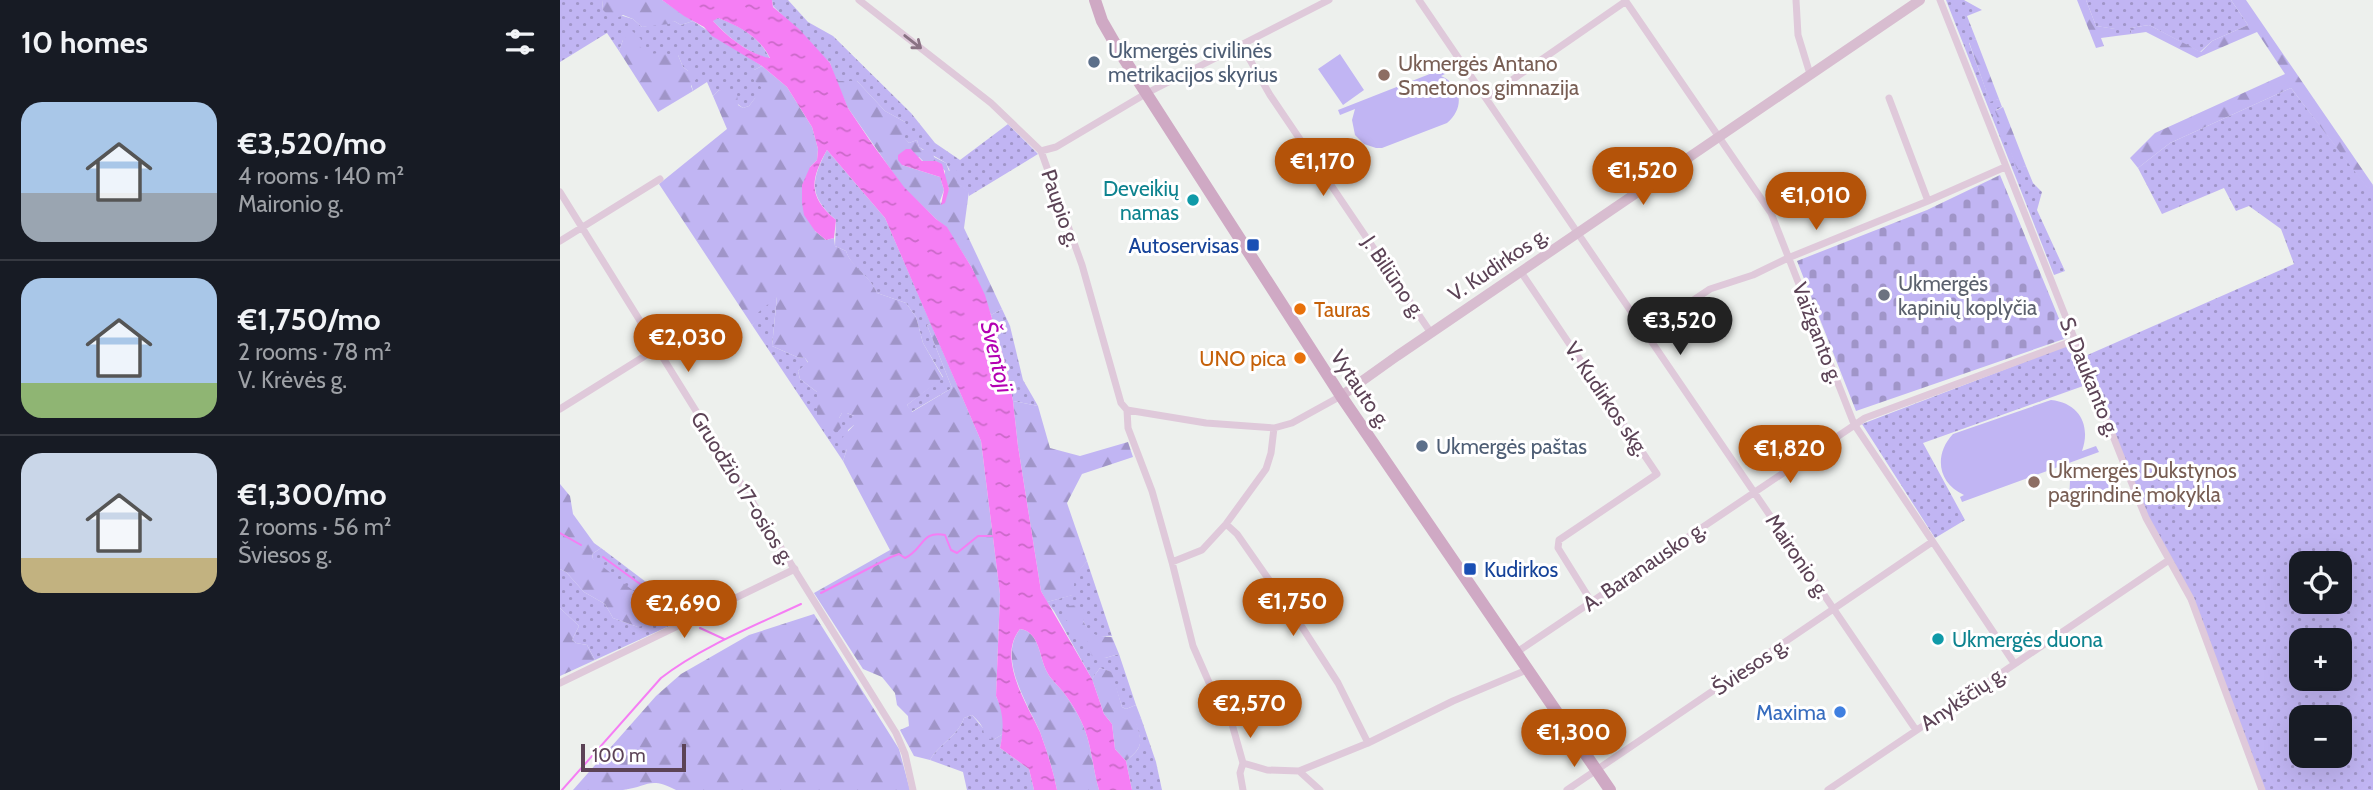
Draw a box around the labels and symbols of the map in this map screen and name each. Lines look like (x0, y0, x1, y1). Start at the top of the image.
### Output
one-way arrow (903, 35, 921, 50)
place label: Ukmergės civilinės metrikacijos skyrius (1108, 38, 1278, 88)
place label: Ukmergės Antano Smetonos gimnazija (1398, 51, 1579, 101)
marker: Ukmergės civilinės metrikacijos skyrius (1086, 54, 1102, 70)
marker: Ukmergės Antano Smetonos gimnazija (1376, 67, 1392, 83)
pin: €1,170 (1266, 138, 1380, 198)
pin: €1,520 (1586, 148, 1700, 207)
street label: Paupio g. (1036, 166, 1086, 250)
pin: €1,010 (1759, 173, 1873, 232)
place label: Deveikių namas (1103, 176, 1179, 225)
marker: Deveikių namas (1185, 192, 1201, 208)
street label: V. Kudirkos g. (1443, 222, 1553, 306)
street label: J. Biliūno g. (1357, 230, 1431, 323)
place label: Autoservisas (1128, 233, 1239, 258)
marker: Autoservisas (1245, 237, 1261, 253)
place label: Ukmergės kapinių koplyčia (1898, 271, 2037, 320)
street label: Vaižganto g. (1787, 279, 1849, 387)
marker: Ukmergės kapinių koplyčia (1876, 287, 1892, 303)
place label: Tauras (1314, 297, 1371, 322)
pin: €3,520 (1623, 298, 1737, 357)
marker: Tauras (1292, 301, 1308, 317)
pin: €2,030 (631, 314, 745, 374)
street label: S. Daukanto g. (2055, 314, 2125, 440)
water label: Šventoji (975, 318, 1021, 397)
street label: V. Kudirkos skg. (1560, 337, 1654, 461)
street label: Vytauto g. (1326, 345, 1396, 433)
place label: UNO pica (1199, 346, 1286, 371)
marker: UNO pica (1292, 350, 1308, 366)
street label: Gruodžio 17-osios g. (686, 407, 800, 569)
pin: €1,820 (1733, 426, 1847, 485)
place label: Ukmergės paštas (1436, 434, 1587, 459)
marker: Ukmergės paštas (1414, 438, 1430, 454)
place label: Ukmergės Dukstynos pagrindinė mokykla (2048, 458, 2237, 507)
marker: Ukmergės Dukstynos pagrindinė mokykla (2026, 474, 2042, 490)
street label: Maironio g. (1761, 509, 1835, 603)
street label: A. Baranausko g. (1578, 516, 1710, 616)
place label: Kudirkos (1484, 557, 1559, 582)
marker: Kudirkos (1462, 561, 1478, 577)
pin: €1,750 (1236, 578, 1350, 638)
pin: €2,690 (627, 580, 741, 640)
place label: Ukmergės duona (1952, 627, 2103, 652)
marker: Ukmergės duona (1930, 631, 1946, 647)
street label: Šviesos g. (1707, 632, 1793, 700)
street label: Anykščių g. (1916, 660, 2010, 736)
pin: €2,570 (1193, 680, 1307, 740)
place label: Maxima (1756, 700, 1826, 725)
marker: Maxima (1832, 704, 1848, 720)
pin: €1,300 (1517, 710, 1631, 769)
scale bar (581, 741, 686, 773)

